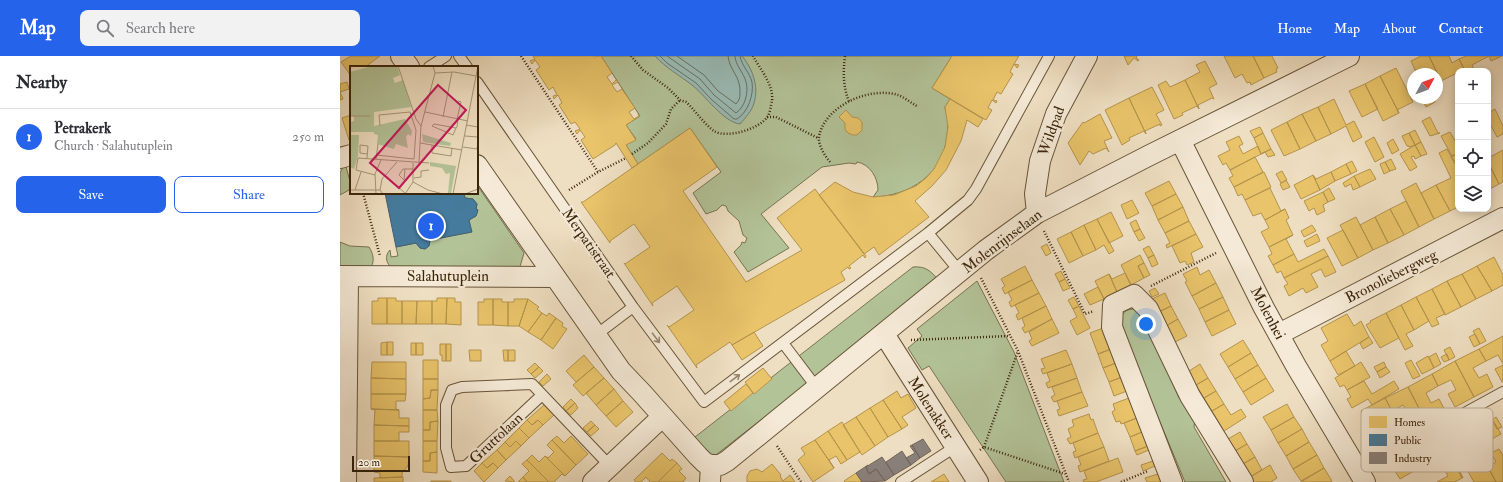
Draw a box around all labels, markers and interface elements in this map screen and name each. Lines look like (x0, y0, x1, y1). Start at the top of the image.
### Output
search box (80, 10, 360, 46)
text: Map (20, 16, 56, 40)
icon: search (94, 17, 116, 39)
text: Search here (126, 19, 195, 38)
text: Home (1277, 20, 1312, 37)
text: Map (1334, 20, 1360, 37)
text: About (1382, 20, 1416, 37)
text: Contact (1438, 20, 1483, 37)
inset map (350, 66, 478, 194)
north arrow (1407, 68, 1443, 104)
map controls (1455, 68, 1491, 212)
button: + (1455, 68, 1491, 104)
text: Nearby (16, 72, 67, 93)
street label: Wildpad (1033, 103, 1070, 160)
button: − (1455, 104, 1491, 140)
text: Petrakerk (54, 119, 111, 138)
text: 1 (27, 129, 31, 145)
text: 250 m (292, 129, 324, 145)
text: Church · Salahutuplein (54, 138, 173, 154)
button: locate (1455, 140, 1491, 176)
button: Save (16, 176, 166, 213)
button: Share (174, 176, 324, 213)
button: layers (1455, 176, 1491, 212)
street label: Merpatistraat (557, 204, 620, 283)
street label: Molenrijnselaan (959, 205, 1046, 278)
pin: 1 (418, 211, 444, 241)
street label: Bronoliebergweg (1342, 245, 1441, 308)
street label: Salahutuplein (407, 267, 489, 287)
street label: Molenhei (1246, 283, 1289, 343)
your location (1136, 314, 1156, 334)
one-way arrow (652, 333, 660, 344)
street label: Molenakker (903, 373, 958, 444)
one-way arrow (730, 374, 741, 383)
legend (1361, 408, 1493, 472)
street label: Gruttolaan (465, 409, 527, 468)
text: Homes (1394, 416, 1425, 429)
text: Public (1394, 434, 1422, 447)
text: Industry (1394, 452, 1432, 466)
scale bar (352, 454, 410, 473)
text: 20 m (358, 456, 380, 469)

